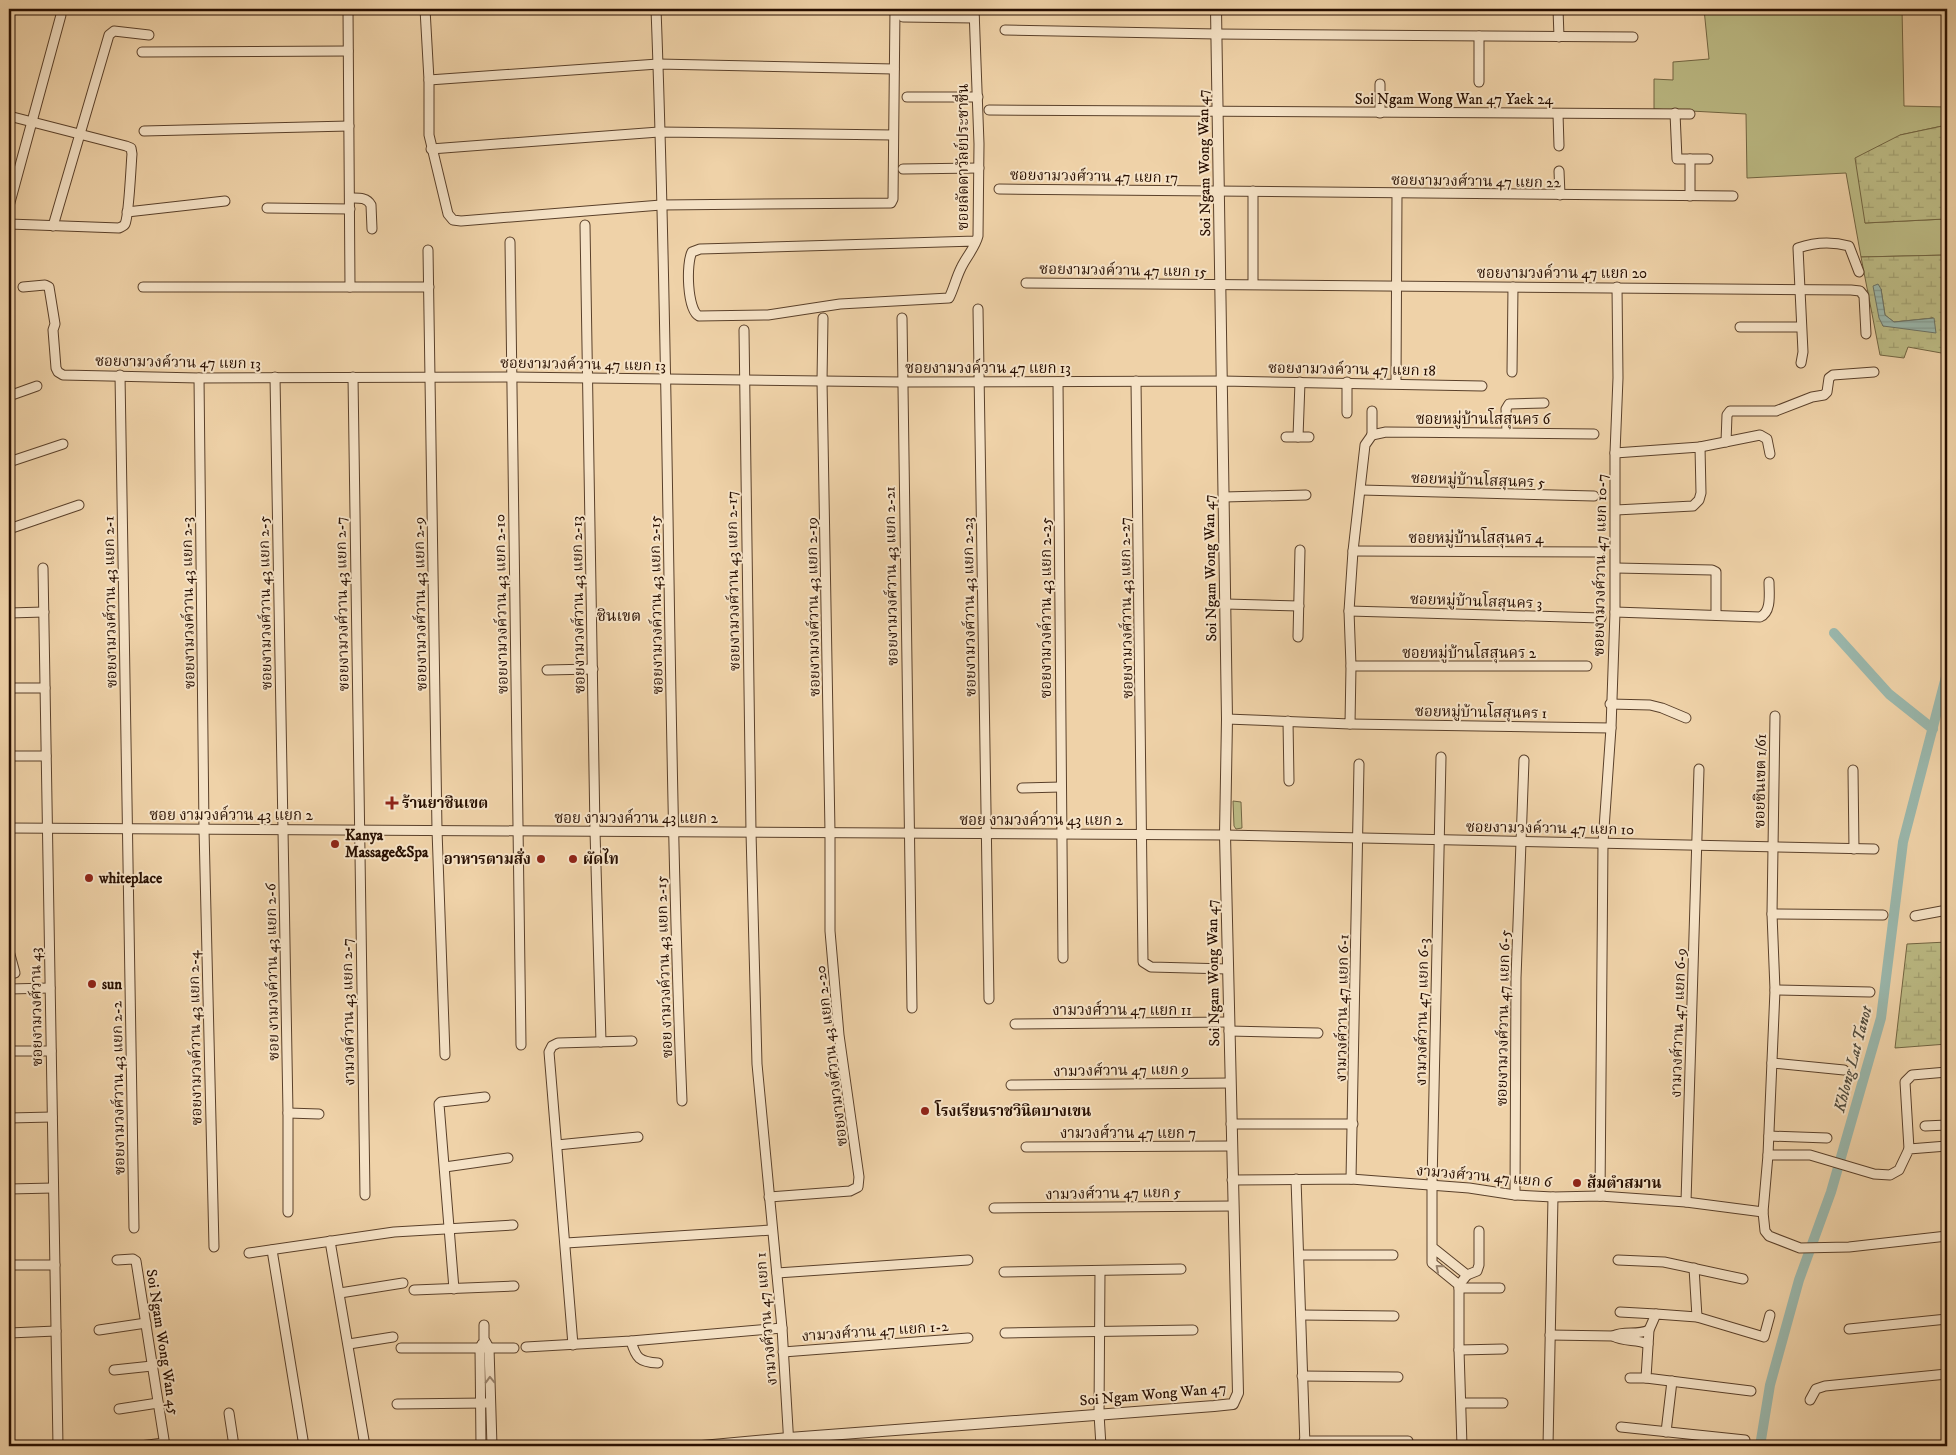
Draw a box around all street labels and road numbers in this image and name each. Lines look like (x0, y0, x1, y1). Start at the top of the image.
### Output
street label: ซอยลัดดาวัลย์ประชาชื่น (952, 83, 973, 230)
street label: Soi Ngam Wong Wan 47 (1194, 89, 1215, 237)
street label: Soi Ngam Wong Wan 47 Yaek 24 (1355, 90, 1554, 109)
street label: ซอยงามวงศ์วาน 47 แยก 17 (1010, 165, 1179, 187)
street label: ซอยงามวงศ์วาน 47 แยก 22 (1391, 170, 1562, 192)
street label: ซอยงามวงค์วาน 47 แยก 15 (1039, 259, 1208, 281)
street label: ซอยงามวงค์วาน 47 แยก 20 (1477, 263, 1647, 283)
street label: ซอยงามวงค์วาน 47 แยก 13 (95, 351, 261, 373)
street label: ซอยงามวงค์วาน 47 แยก 13 (500, 353, 666, 375)
street label: ซอยงามวงค์วาน 47 แยก 13 (905, 358, 1071, 378)
street label: ซอยงามวงค์วาน 47 แยก 18 (1268, 358, 1436, 380)
street label: ซอยหมู่บ้านโสสุนคร 6 (1416, 408, 1551, 430)
street label: ซอยหมู่บ้านโสสุนคร 5 (1411, 467, 1546, 493)
street label: ซอยงามวงศ์วาน 47 แยก 10-7 (1588, 473, 1612, 656)
street label: ซอยงามวงศ์วาน 43 แยก 2-21 (879, 486, 903, 666)
street label: ซอยงามวงศ์วาน 43 แยก 2-17 (721, 491, 745, 671)
street label: Soi Ngam Wong Wan 47 (1200, 494, 1221, 642)
street label: ซอยงามวงค์วาน 43 แยก 2-10 (489, 514, 513, 694)
street label: ซอยงามวงศ์วาน 43 แยก 2-5 (253, 515, 277, 690)
street label: ซอยงามวงค์วาน 43 แยก 2-15 (644, 515, 668, 695)
street label: ซอยงามวงศ์วาน 43 แยก 2-1 (98, 516, 122, 688)
street label: ซอยงามวงศ์วาน 43 แยก 2-7 (330, 516, 354, 691)
street label: ซอยงามวงศ์วาน 43 แยก 2-13 (566, 516, 590, 694)
street label: ซอยงามวงค์วาน 43 แยก 2-3 (176, 517, 200, 689)
street label: ซอยงามวงศ์วาน 43 แยก 2-9 (408, 517, 432, 691)
street label: ซอยงามวงศ์วาน 43 แยก 2-19 (801, 517, 825, 697)
street label: ซอยงามวงศ์วาน 43 แยก 2-23 (957, 517, 981, 697)
street label: ซอยงามวงค์วาน 43 แยก 2-25 (1036, 517, 1056, 699)
street label: ซอยงามวงศ์วาน 43 แยก 2-27 (1114, 517, 1138, 699)
street label: ซอยหมู่บ้านโสสุนคร 4 (1408, 527, 1544, 549)
street label: ซอยหมู่บ้านโสสุนคร 3 (1409, 588, 1543, 614)
street label: ซอยหมู่บ้านโสสุนคร 2 (1402, 642, 1537, 664)
street label: ซอยหมู่บ้านโสสุนคร 1 (1415, 700, 1547, 724)
street label: ซอยชินเขต 1/61 (1750, 734, 1771, 828)
street label: ซอย งามวงค์วาน 43 แยก 2 (149, 805, 313, 825)
street label: ซอย งามวงค์วาน 43 แยก 2 (554, 808, 718, 828)
street label: ซอย งามวงค์วาน 43 แยก 2 (959, 810, 1123, 830)
street label: ซอยงามวงค์วาน 47 แยก 10 (1466, 817, 1634, 839)
street label: ซอย งามวงค์วาน 43 แยก 2-15 (651, 875, 677, 1059)
street label: ซอย งามวงค์วาน 43 แยก 2-6 (260, 882, 284, 1061)
street label: Soi Ngam Wong Wan 47 (1203, 899, 1224, 1047)
street label: ซอยงามวงศ์วาน 47 แยก 6-5 (1491, 929, 1515, 1106)
street label: งามวงศ์วาน 47 แยก 6-1 (1331, 934, 1353, 1082)
street label: งามวงศ์วาน 43 แยก 2-7 (337, 938, 359, 1086)
street label: งามวงศ์วาน 47 แยก 6-3 (1411, 938, 1433, 1086)
street label: ซอยงามวงศ์วาน 43 (25, 947, 47, 1067)
street label: งามวงศ์วาน 47 แยก 6-9 (1665, 948, 1691, 1098)
street label: ซอยงามวงค์วาน 43 แยก 2-4 (183, 950, 207, 1126)
street label: ซอยงามวงศ์วาน 43 แยก 2-20 (810, 964, 852, 1148)
street label: ซอยงามวงศ์วาน 43 แยก 2-2 (106, 1000, 130, 1175)
street label: งามวงศ์วาน 47 แยก 11 (1052, 1000, 1192, 1020)
street label: งามวงศ์วาน 47 แยก 9 (1053, 1059, 1189, 1081)
street label: งามวงศ์วาน 47 แยก 7 (1060, 1123, 1196, 1143)
street label: งามวงศ์วาน 47 แยก 6 (1415, 1160, 1554, 1192)
street label: งามวงศ์วาน 47 แยก 5 (1045, 1182, 1182, 1204)
street label: งามวงศ์วาน 47 แยก 1 (750, 1251, 782, 1387)
street label: Soi Ngam Wong Wan 45 (142, 1268, 183, 1417)
street label: งามวงศ์วาน 47 แยก 1-2 (801, 1316, 950, 1346)
street label: Soi Ngam Wong Wan 47 (1079, 1379, 1227, 1410)

